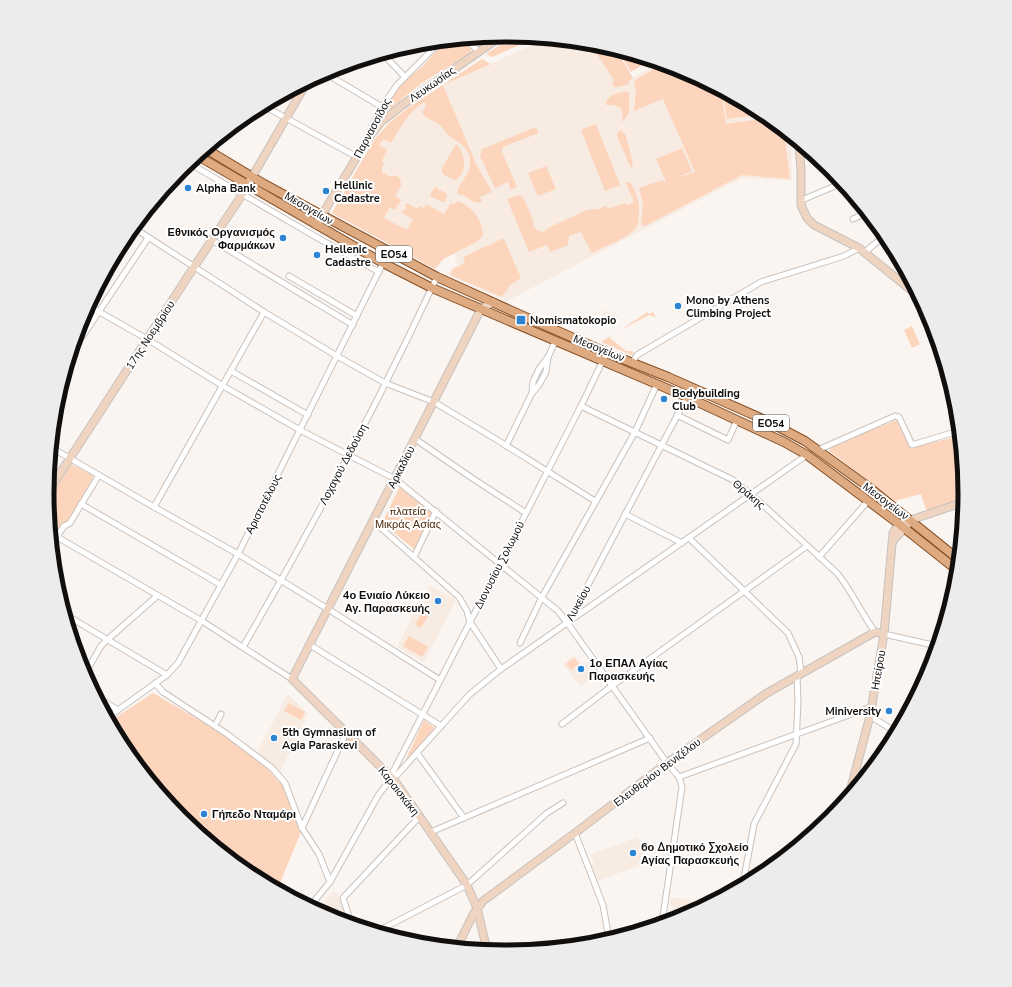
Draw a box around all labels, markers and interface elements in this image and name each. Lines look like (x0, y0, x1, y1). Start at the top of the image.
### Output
street label: Λευκωσίας (406, 63, 458, 106)
street label: Παρνασσίδος (350, 96, 395, 161)
place label: Hellinic Cadastre (334, 178, 380, 206)
place label: Alpha Bank (196, 181, 257, 196)
marker: Alpha Bank (183, 183, 193, 193)
marker: Hellinic Cadastre (321, 186, 331, 196)
street label: Μεσογείων (282, 188, 336, 229)
place label: Εθνικός Οργανισμός Φαρμάκων (168, 225, 275, 253)
marker: Εθνικός Οργανισμός Φαρμάκων (278, 233, 288, 243)
place label: Hellenic Cadastre (325, 242, 371, 270)
road number: ΕΟ54 (376, 246, 412, 262)
marker: Hellenic Cadastre (312, 250, 322, 260)
place label: Mono by Athens Climbing Project (686, 293, 772, 321)
street label: 17ης Νοεμβρίου (122, 298, 178, 373)
marker: Mono by Athens Climbing Project (673, 301, 683, 311)
place label: Nomismatokopio (530, 313, 616, 328)
marker: Nomismatokopio (515, 314, 527, 326)
street label: Μεσογείων (571, 331, 627, 366)
place label: Bodybuilding Club (672, 386, 740, 414)
marker: Bodybuilding Club (659, 394, 669, 404)
road number: ΕΟ54 (753, 415, 789, 431)
street label: Λοχαγού Δεδούση (316, 421, 371, 507)
street label: Αρκαδίου (384, 443, 419, 491)
street label: Αριστοτέλους (242, 472, 285, 537)
street label: Θράκης (729, 476, 768, 512)
street label: Μεσογείων (860, 479, 912, 524)
park label: πλατεία Μικράς Ασίας (375, 504, 441, 532)
street label: Διονυσίου Σολωμού (471, 519, 528, 612)
street label: Λυκείου (563, 583, 594, 624)
place label: 4ο Ενιαίο Λύκειο Αγ. Παρασκευής (343, 588, 430, 616)
marker: 4ο Ενιαίο Λύκειο Αγ. Παρασκευής (433, 596, 443, 606)
street label: Ηπείρου (868, 649, 889, 691)
place label: 1ο ΕΠΑΛ Αγίας Παρασκευής (589, 656, 668, 684)
marker: 1ο ΕΠΑΛ Αγίας Παρασκευής (576, 664, 586, 674)
place label: Miniversity (825, 704, 881, 719)
marker: Miniversity (884, 706, 894, 716)
place label: 5th Gymnasium of Agia Paraskevi (282, 725, 377, 753)
marker: 5th Gymnasium of Agia Paraskevi (269, 733, 279, 743)
street label: Ελευθερίου Βενιζέλου (611, 735, 704, 810)
street label: Καραισκάκη (375, 764, 423, 819)
place label: Γήπεδο Νταμάρι (212, 807, 296, 822)
marker: Γήπεδο Νταμάρι (199, 809, 209, 819)
place label: 6ο Δημοτικό Σχολείο Αγίας Παρασκευής (641, 840, 749, 868)
marker: 6ο Δημοτικό Σχολείο Αγίας Παρασκευής (628, 848, 638, 858)

